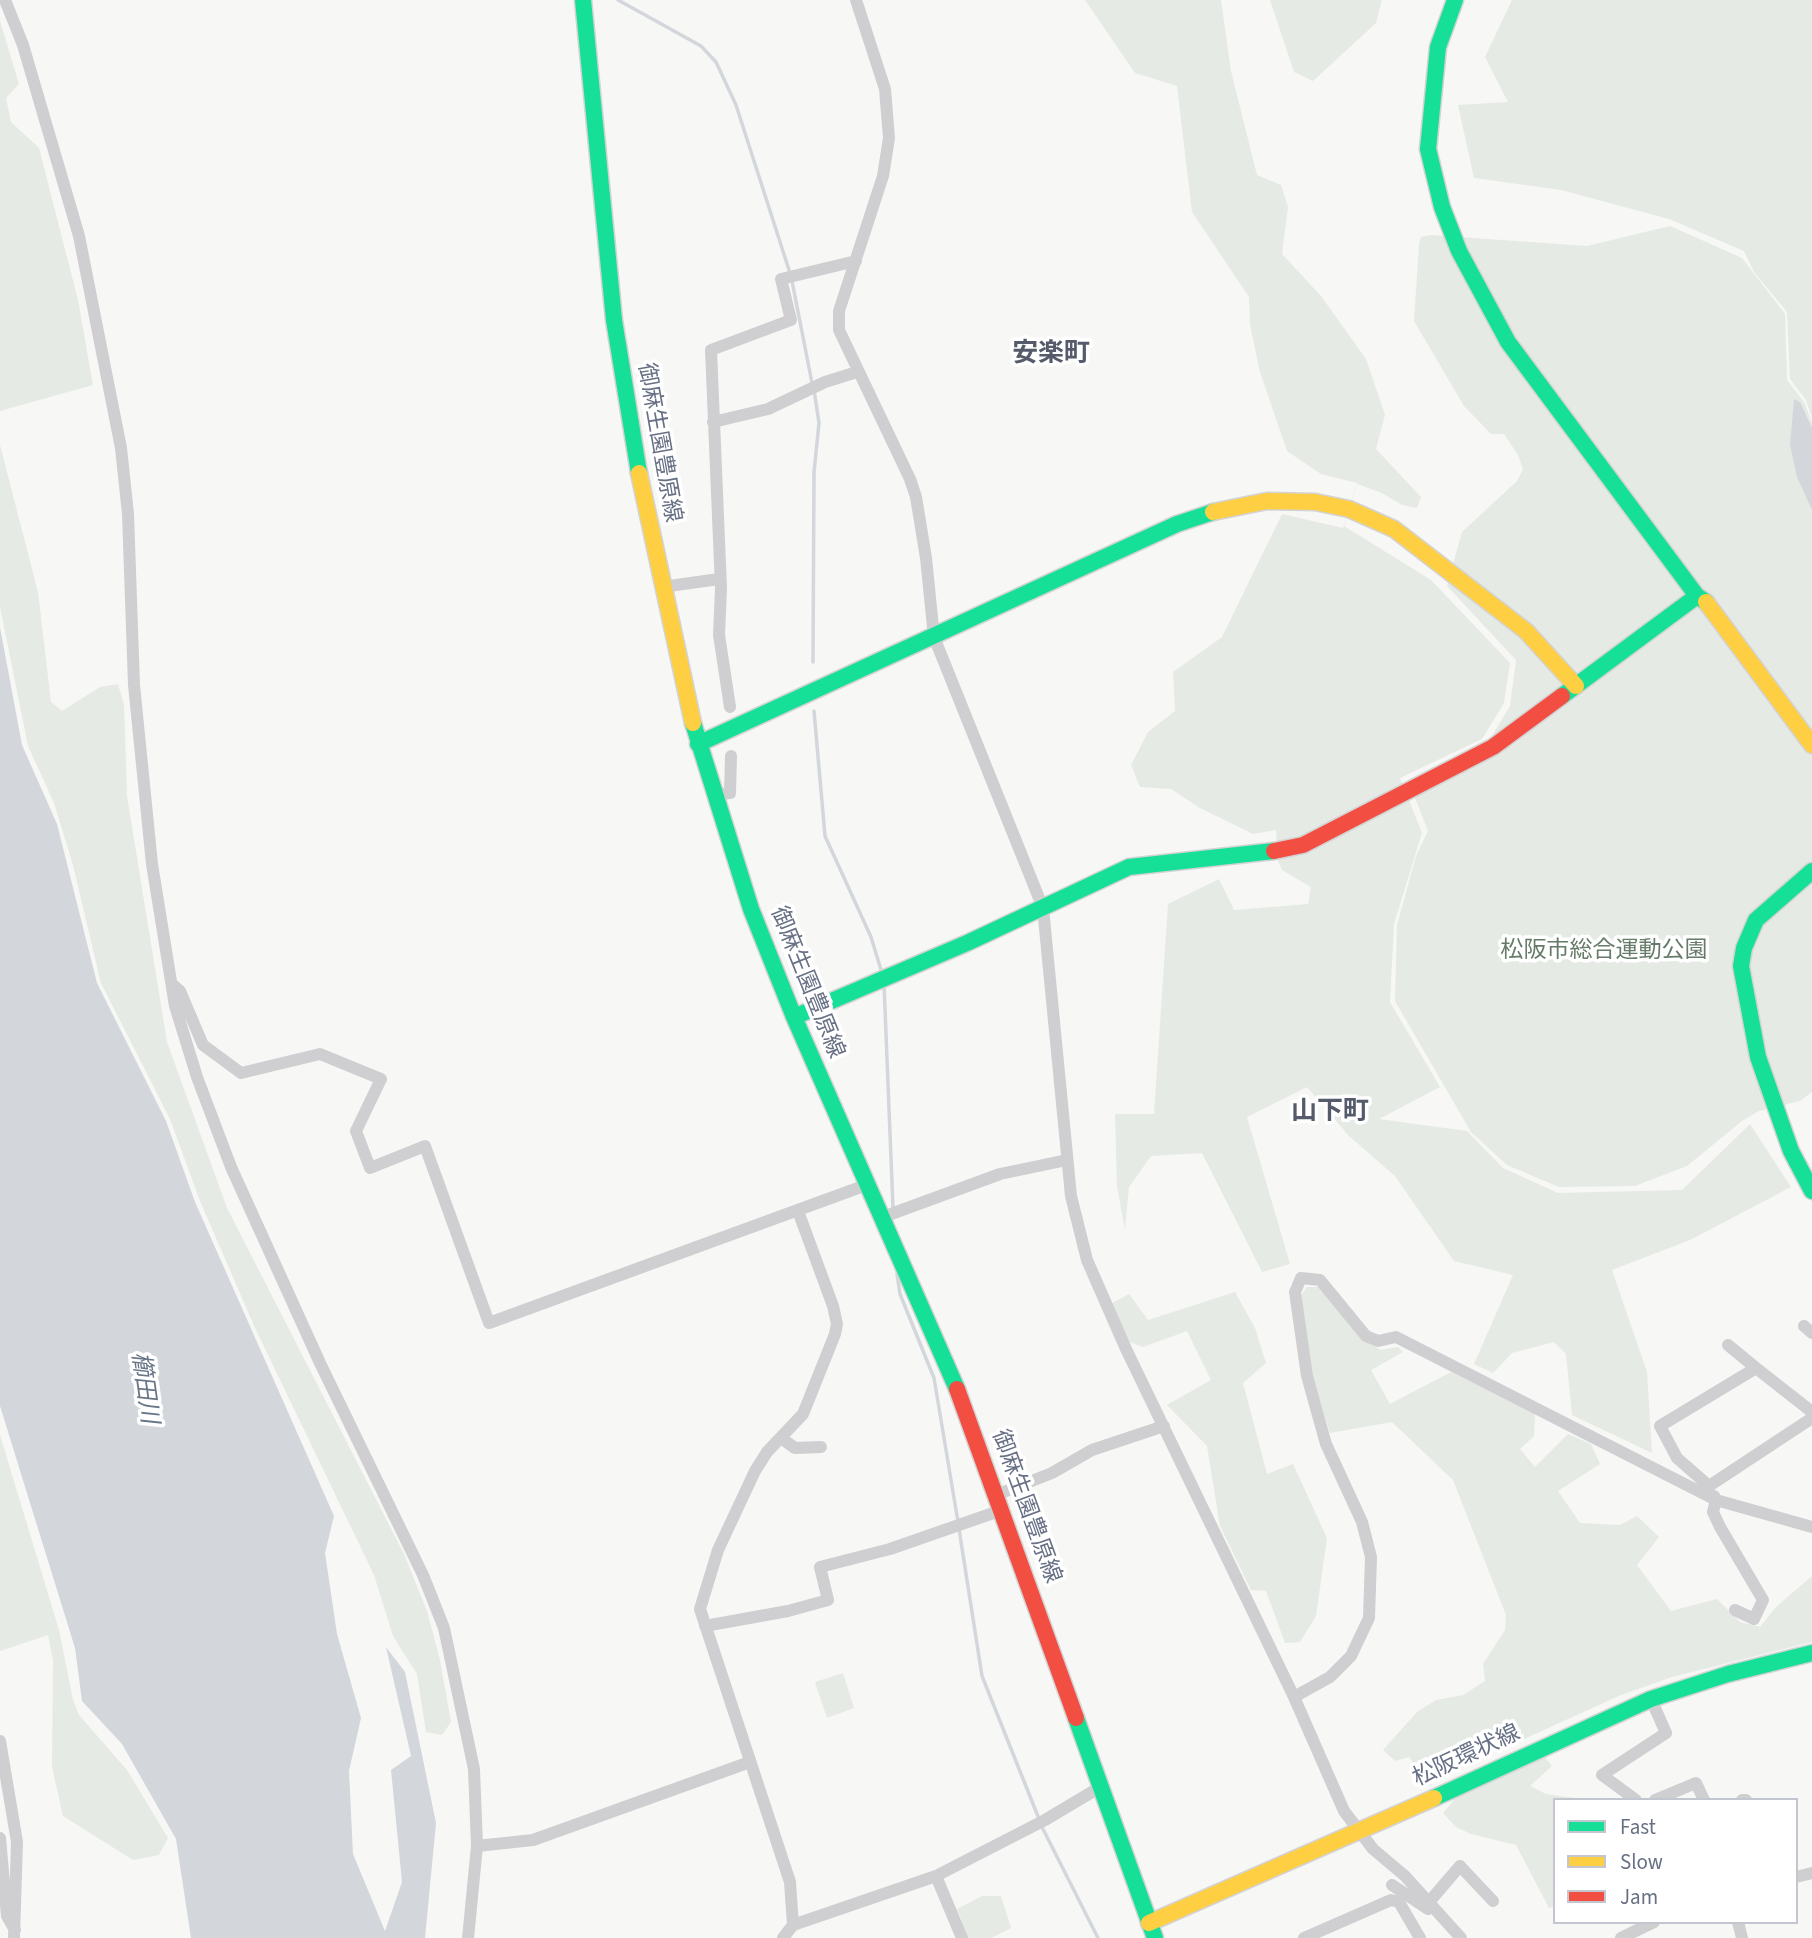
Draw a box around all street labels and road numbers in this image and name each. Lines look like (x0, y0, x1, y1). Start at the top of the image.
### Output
street label: 御麻生園豊原線 (630, 361, 686, 525)
street label: 御麻生園豊原線 (763, 903, 849, 1063)
street label: 御麻生園豊原線 (984, 1427, 1066, 1587)
street label: 松阪環状線 (1409, 1720, 1525, 1794)

